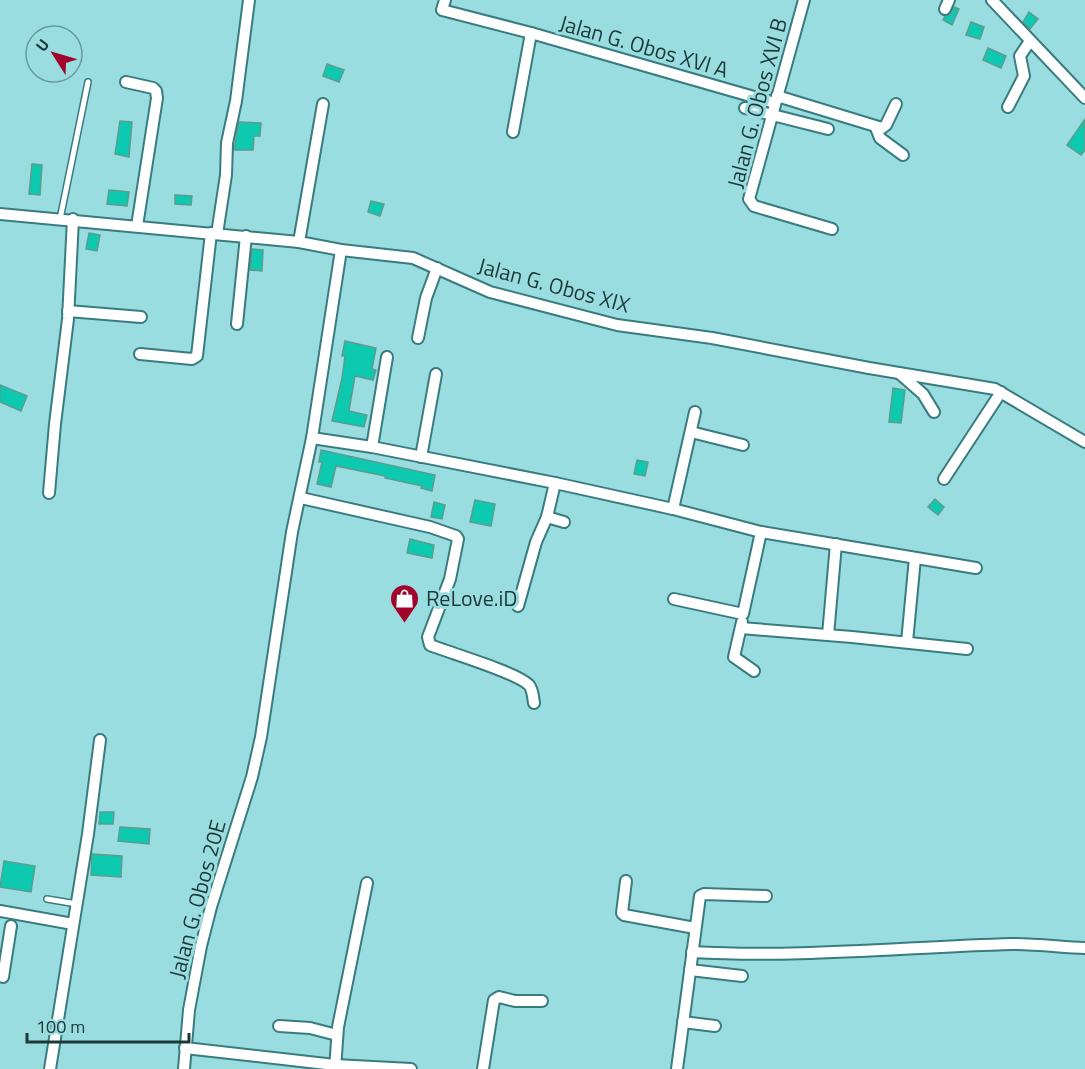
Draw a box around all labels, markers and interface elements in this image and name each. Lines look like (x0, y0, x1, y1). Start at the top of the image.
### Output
street label: Jalan G. Obos XVI A (555, 6, 733, 86)
street label: Jalan G. Obos XVI B (718, 14, 796, 192)
north arrow (24, 24, 84, 84)
text: U (29, 34, 55, 56)
street label: Jalan G. Obos XIX (474, 248, 634, 322)
place label: ReLove.iD (426, 581, 518, 615)
shop icon: ReLove.iD (389, 582, 421, 624)
street label: Jalan G. Obos 20E (160, 816, 234, 982)
scale bar (27, 1006, 189, 1044)
text: 100 m (36, 1013, 85, 1040)

